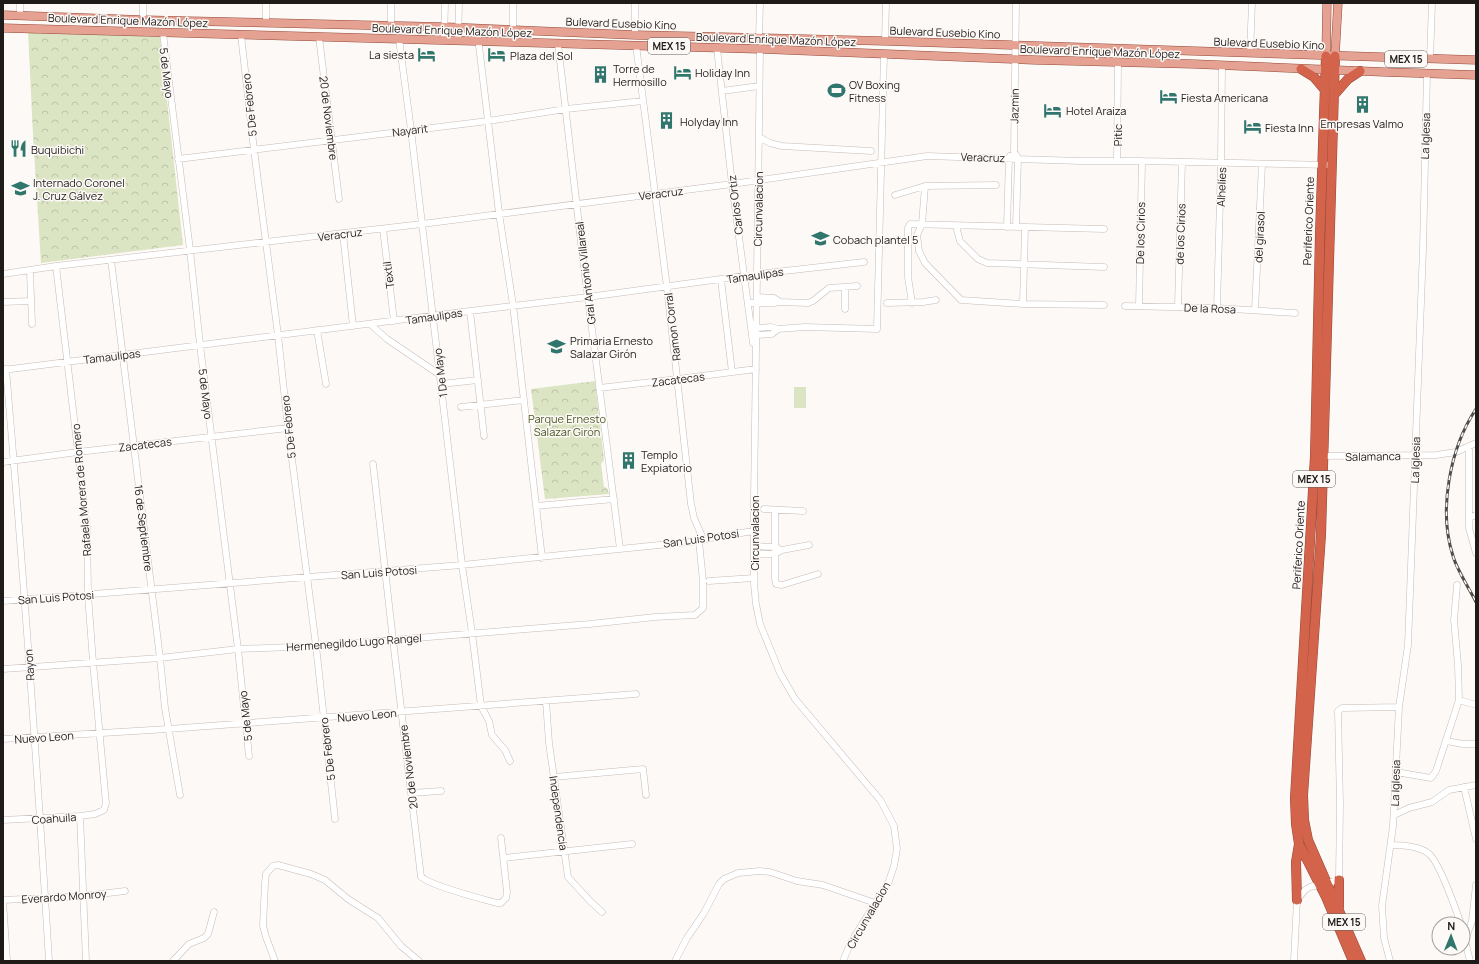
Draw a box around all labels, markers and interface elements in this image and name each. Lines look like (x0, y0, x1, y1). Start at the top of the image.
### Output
street label: Boulevard Enrique Mazón López (48, 10, 209, 30)
street label: Bulevard Eusebio Kino (565, 14, 677, 32)
street label: Boulevard Enrique Mazón López (372, 20, 533, 40)
street label: Bulevard Eusebio Kino (889, 23, 1001, 41)
street label: Boulevard Enrique Mazón López (696, 29, 857, 49)
street label: Bulevard Eusebio Kino (1213, 34, 1325, 52)
road number: MEX 15 (648, 38, 690, 54)
street label: Boulevard Enrique Mazón López (1020, 41, 1181, 61)
hotel icon: La siesta (417, 44, 437, 64)
hotel icon: Plaza del Sol (487, 45, 507, 65)
street label: 5 de Mayo (156, 47, 178, 100)
place label: La siesta (369, 47, 414, 62)
place label: Plaza del Sol (510, 48, 573, 63)
road number: MEX 15 (1385, 51, 1427, 67)
place label: Torre de Hermosillo (613, 61, 667, 89)
hotel icon: Holiday Inn (672, 62, 692, 82)
building icon: Torre de Hermosillo (590, 64, 610, 84)
place label: Holiday Inn (695, 65, 750, 80)
street label: 5 De Febrero (238, 72, 260, 137)
street label: 20 de Noviembre (316, 75, 342, 162)
place label: OV Boxing Fitness (849, 77, 900, 105)
sports icon: OV Boxing Fitness (826, 80, 846, 100)
hotel icon: Fiesta Americana (1158, 87, 1178, 107)
street label: Jazmin (1006, 88, 1022, 124)
place label: Fiesta Americana (1181, 90, 1268, 105)
building icon: Empresas Valmo (1352, 95, 1372, 115)
hotel icon: Hotel Araiza (1043, 100, 1063, 120)
place label: Hotel Araiza (1066, 103, 1126, 118)
building icon: Holyday Inn (657, 111, 677, 131)
street label: La Iglesia (1417, 113, 1433, 159)
place label: Holyday Inn (680, 114, 738, 129)
place label: Empresas Valmo (1321, 116, 1404, 131)
hotel icon: Fiesta Inn (1242, 117, 1262, 137)
street label: Nayarit (391, 120, 429, 140)
place label: Fiesta Inn (1265, 120, 1314, 135)
street label: Pitic (1110, 124, 1125, 146)
restaurant icon: Buquibichi (8, 139, 28, 159)
place label: Buquibichi (31, 142, 84, 157)
street label: Veracruz (960, 149, 1006, 165)
street label: Alhelíes (1213, 167, 1229, 207)
street label: Circunvalacion (750, 171, 766, 247)
street label: Carlos Ortiz (724, 174, 746, 236)
place label: Internado Coronel J. Cruz Gálvez (33, 175, 125, 203)
street label: Periferico Oriente (1299, 176, 1317, 266)
school or university icon: Internado Coronel J. Cruz Gálvez (10, 178, 30, 198)
street label: Veracruz (638, 183, 684, 203)
street label: De los Cirios (1132, 202, 1148, 264)
street label: de los Cirios (1171, 203, 1189, 265)
street label: del girasol (1250, 211, 1268, 263)
street label: Gral Antonio Villareal (571, 221, 599, 325)
street label: Veracruz (317, 224, 363, 244)
school or university icon: Cobach plantel 5 (810, 229, 830, 249)
place label: Cobach plantel 5 (833, 232, 918, 247)
street label: Textil (379, 261, 397, 289)
street label: Tamaulipas (726, 264, 785, 286)
street label: Ramon Corral (660, 292, 684, 362)
street label: De la Rosa (1184, 300, 1236, 316)
street label: Tamaulipas (405, 305, 464, 327)
place label: Primaria Ernesto Salazar Girón (570, 333, 654, 361)
school or university icon: Primaria Ernesto Salazar Girón (547, 336, 567, 356)
street label: Tamaulipas (83, 345, 142, 367)
street label: 1 De Mayo (429, 347, 450, 399)
street label: 5 de Mayo (195, 368, 217, 421)
street label: Zacatecas (650, 368, 706, 390)
street label: 5 De Febrero (277, 394, 299, 459)
park label: Parque Ernesto Salazar Girón (528, 411, 606, 439)
street label: Rafaela Morera de Romero (68, 423, 94, 557)
street label: Zacatecas (117, 433, 173, 455)
street label: La Iglesia (1407, 437, 1423, 483)
place label: Templo Expiatorio (641, 447, 692, 475)
street label: Salamanca (1345, 448, 1401, 464)
building icon: Templo Expiatorio (618, 450, 638, 470)
road number: MEX 15 (1293, 471, 1335, 487)
street label: 16 de Septiembre (131, 484, 157, 573)
street label: Circunvalacion (747, 495, 762, 571)
street label: Periferico Oriente (1288, 500, 1308, 590)
street label: San Luis Potosi (662, 525, 740, 551)
street label: San Luis Potosi (340, 562, 418, 582)
street label: San Luis Potosi (17, 587, 95, 607)
street label: Hermenegildo Lugo Rangel (286, 630, 422, 654)
street label: Rayon (20, 649, 38, 681)
street label: 5 de Mayo (235, 689, 255, 742)
street label: Nuevo Leon (337, 705, 397, 725)
street label: 5 De Febrero (316, 716, 338, 781)
street label: 20 de Noviembre (395, 723, 421, 810)
street label: Nuevo Leon (14, 727, 74, 747)
street label: La Iglesia (1387, 760, 1403, 806)
street label: Independencia (546, 775, 572, 851)
street label: Coahuila (31, 809, 77, 827)
street label: Circunvalacion (843, 879, 893, 951)
street label: Everardo Monroy (21, 886, 107, 906)
road number: MEX 15 (1323, 914, 1365, 930)
north arrow (1431, 916, 1471, 956)
text: N (1447, 918, 1455, 933)

